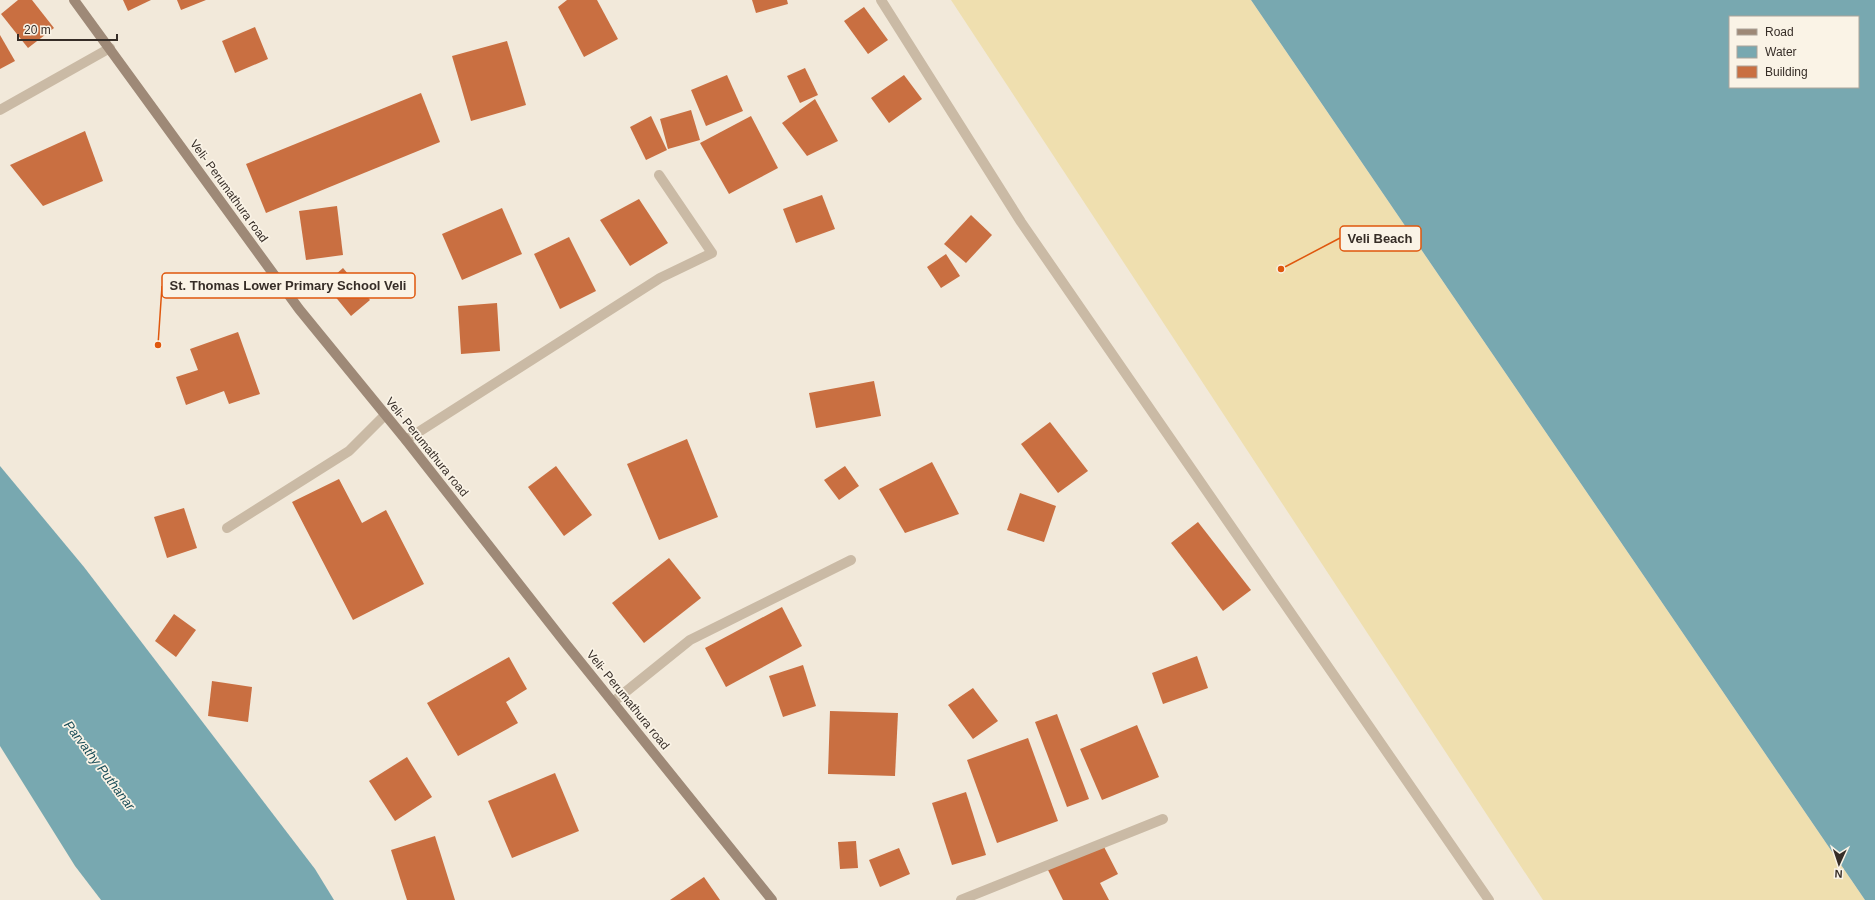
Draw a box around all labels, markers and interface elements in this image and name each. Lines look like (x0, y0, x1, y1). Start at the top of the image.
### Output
scale bar (18, 16, 117, 42)
legend (1729, 16, 1859, 88)
text: 20 m (24, 23, 51, 37)
text: Road (1765, 25, 1794, 39)
text: Water (1765, 45, 1797, 59)
text: Building (1765, 65, 1808, 79)
street label: Veli- Perumathura road (187, 137, 271, 245)
callout: Veli Beach (1340, 226, 1421, 251)
text: Veli Beach (1347, 231, 1413, 246)
callout: St. Thomas Lower Primary School Veli (162, 273, 415, 298)
text: St. Thomas Lower Primary School Veli (170, 278, 406, 293)
street label: Veli- Perumathura road (383, 395, 471, 499)
street label: Veli- Perumathura road (584, 648, 672, 752)
water label: Parvathy Puthanar (61, 718, 138, 813)
north arrow (1819, 844, 1859, 884)
text: N (1834, 868, 1843, 880)

